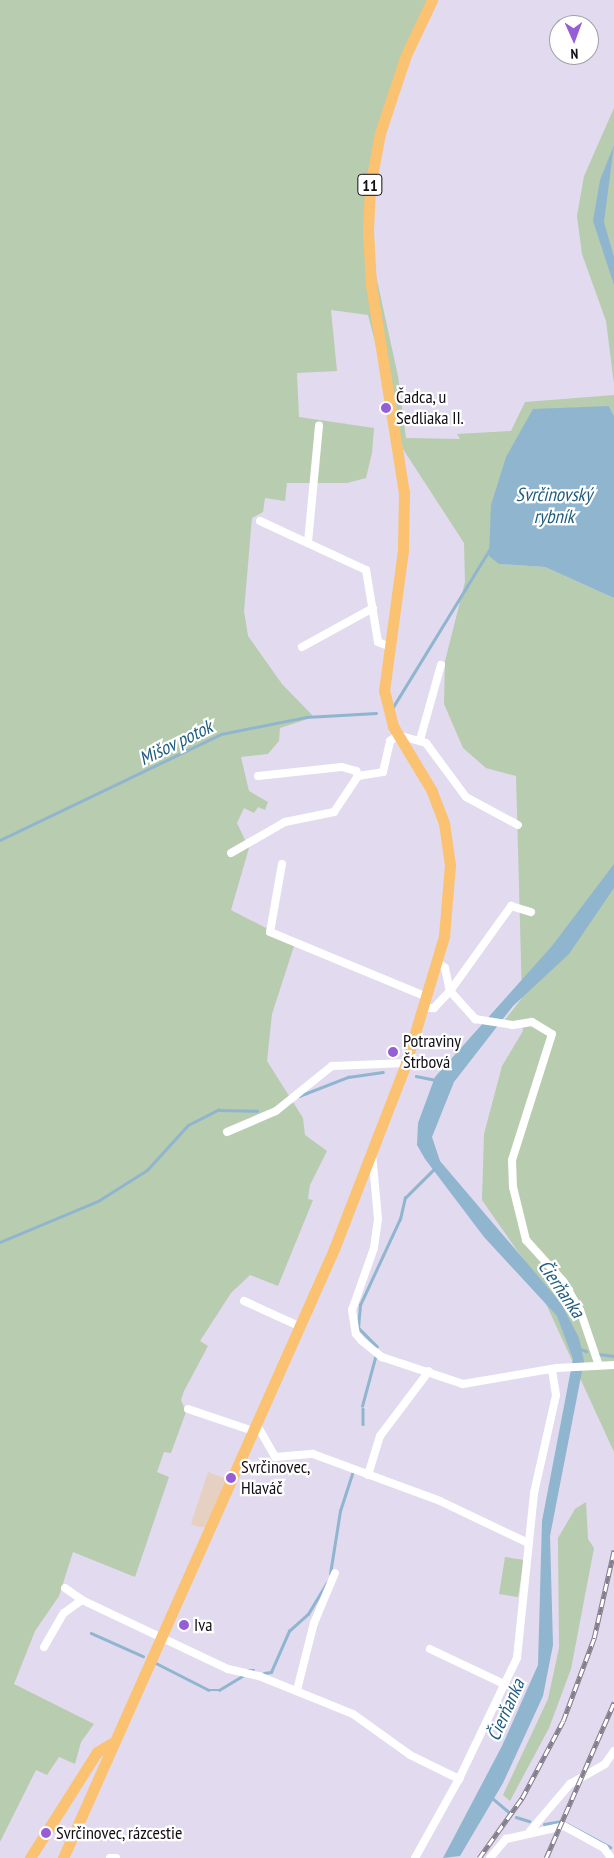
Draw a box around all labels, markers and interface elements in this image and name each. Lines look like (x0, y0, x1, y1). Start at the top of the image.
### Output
north arrow (549, 15, 599, 65)
text: N (570, 45, 579, 63)
road number: 11 (356, 172, 384, 198)
place label: Čadca, u Sedliaka II. (396, 387, 464, 429)
marker: Čadca, u Sedliaka II. (380, 402, 392, 414)
water label: Svrčinovský rybník (516, 484, 592, 528)
water label: Mišov potok (135, 715, 217, 771)
place label: Potraviny Štrbová (403, 1031, 461, 1074)
marker: Potraviny Štrbová (387, 1046, 399, 1058)
water label: Čierňanka (533, 1256, 589, 1322)
place label: Svrčinovec, Hlaváč (241, 1457, 310, 1500)
marker: Svrčinovec, Hlaváč (225, 1472, 237, 1484)
place label: Iva (194, 1614, 212, 1636)
marker: Iva (178, 1619, 190, 1631)
water label: Čierňanka (482, 1676, 530, 1744)
place label: Svrčinovec, rázcestie (56, 1822, 184, 1844)
marker: Svrčinovec, rázcestie (40, 1827, 52, 1839)

